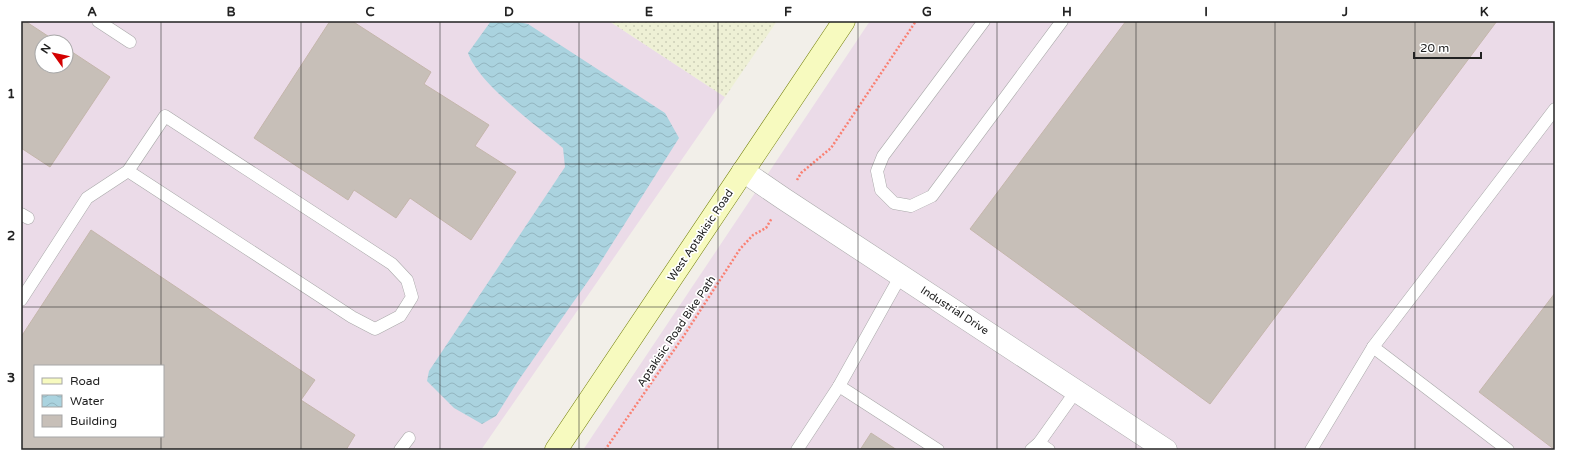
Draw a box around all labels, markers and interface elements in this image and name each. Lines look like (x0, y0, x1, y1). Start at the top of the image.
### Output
text: A (87, 4, 97, 20)
text: B (226, 4, 236, 20)
text: C (365, 4, 375, 20)
text: D (504, 4, 514, 20)
text: E (645, 4, 653, 20)
text: F (784, 4, 792, 20)
text: G (922, 4, 932, 20)
text: H (1062, 4, 1072, 20)
text: I (1204, 4, 1208, 20)
text: J (1341, 4, 1348, 20)
text: K (1480, 4, 1489, 20)
north arrow (34, 34, 74, 74)
scale bar (1414, 34, 1481, 60)
text: 20 m (1420, 41, 1449, 55)
text: N (38, 42, 54, 56)
text: 1 (7, 86, 15, 102)
street label: West Aptakisic Road (665, 187, 736, 284)
text: 2 (7, 228, 15, 244)
street label: Aptakisic Road Bike Path (634, 273, 718, 389)
street label: Industrial Drive (918, 284, 991, 337)
legend (34, 365, 164, 437)
text: 3 (7, 370, 15, 386)
text: Road (70, 374, 100, 388)
text: Water (70, 394, 105, 408)
text: Building (70, 414, 117, 428)

